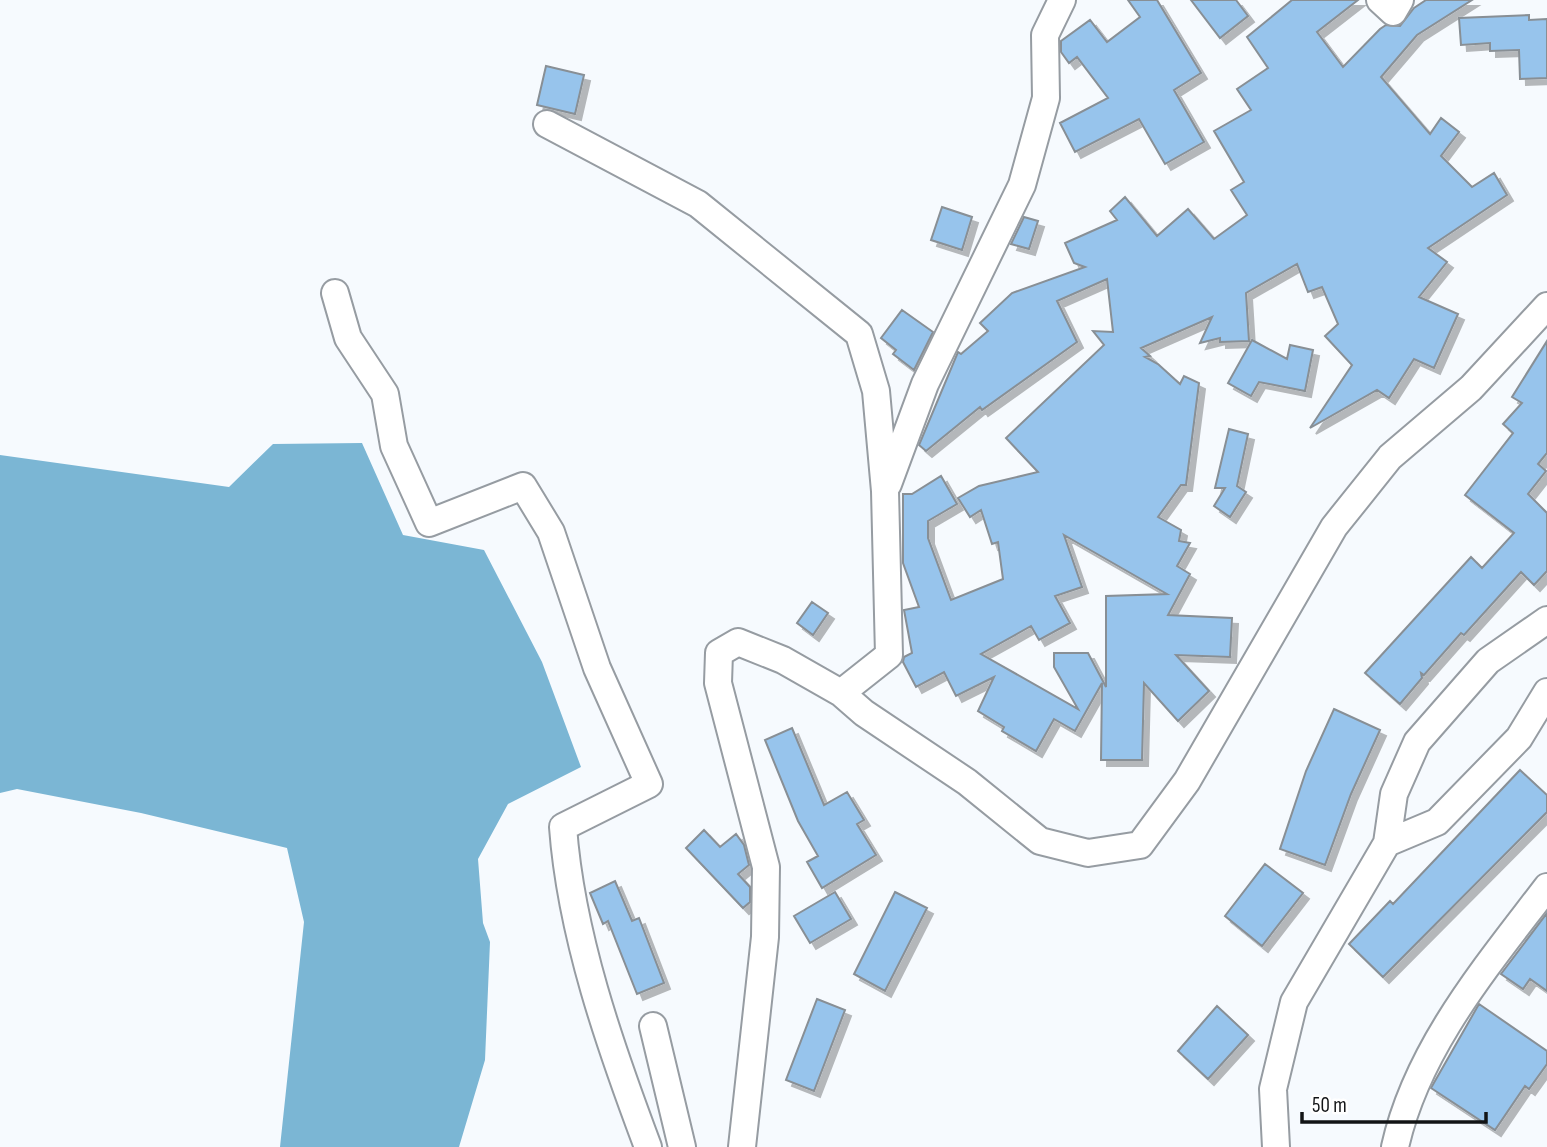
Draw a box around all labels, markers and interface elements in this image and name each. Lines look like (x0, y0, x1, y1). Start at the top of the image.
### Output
scale bar (1302, 1080, 1486, 1124)
text: 50 m (1312, 1093, 1347, 1118)

